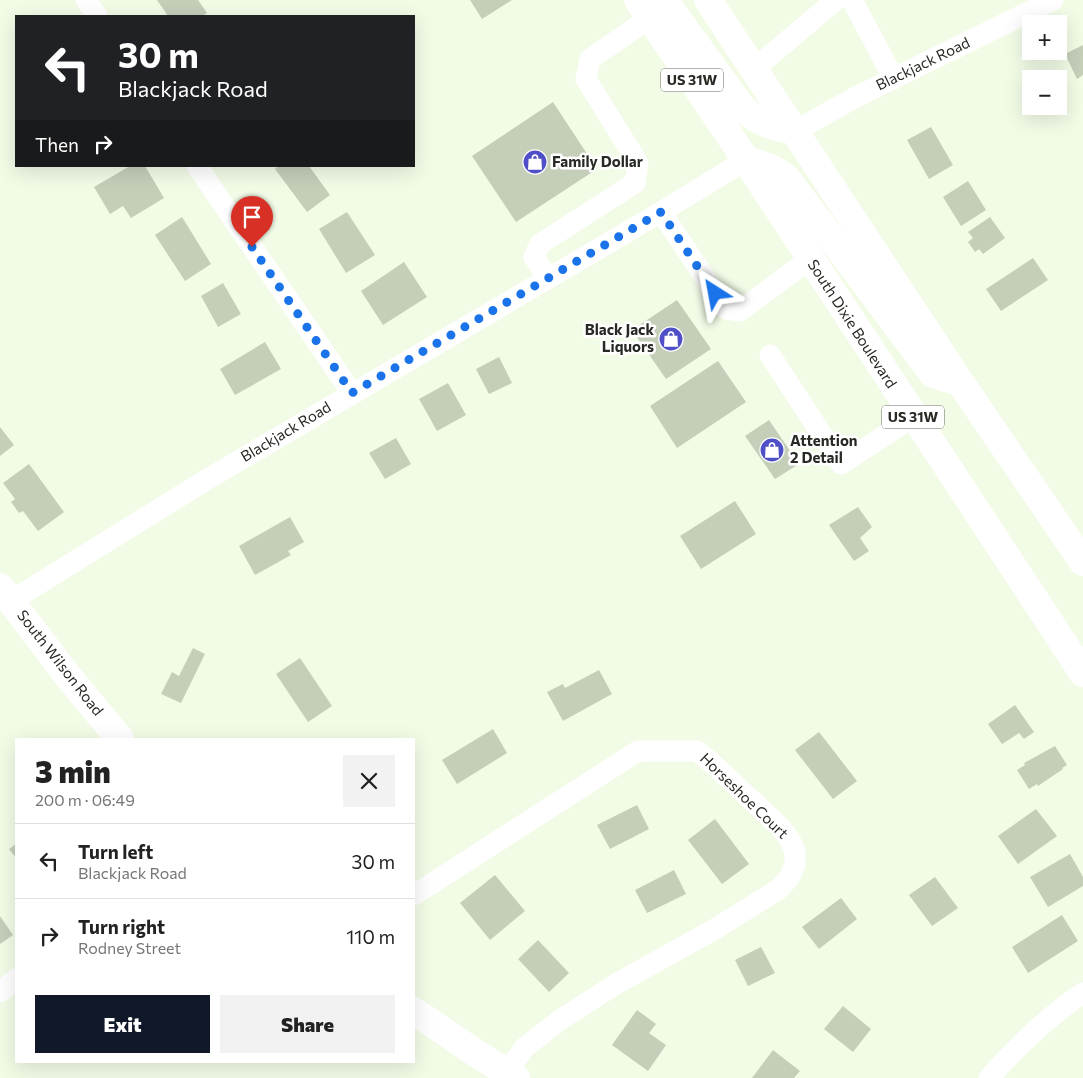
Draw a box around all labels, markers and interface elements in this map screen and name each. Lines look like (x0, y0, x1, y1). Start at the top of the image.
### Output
map controls (1022, 15, 1067, 115)
button: + (1022, 15, 1067, 60)
text: 30 m (118, 32, 199, 75)
street label: Blackjack Road (873, 33, 972, 94)
icon: left (35, 35, 100, 100)
road number: US 31W (661, 68, 723, 92)
button: − (1022, 70, 1067, 115)
text: Blackjack Road (118, 75, 268, 102)
icon: right (89, 130, 117, 158)
text: Then (35, 133, 79, 156)
shop icon: Family Dollar (522, 149, 548, 175)
place label: Family Dollar (552, 152, 643, 170)
pin (231, 196, 273, 247)
icon: arrive (238, 203, 266, 231)
street label: South Dixie Boulevard (805, 256, 901, 391)
position arrow (688, 266, 740, 318)
place label: Black Jack Liquors (585, 320, 654, 355)
shop icon: Black Jack Liquors (658, 326, 684, 352)
street label: Blackjack Road (237, 397, 334, 465)
road number: US 31W (882, 406, 944, 428)
place label: Attention 2 Detail (790, 431, 858, 466)
shop icon: Attention 2 Detail (759, 437, 785, 463)
street label: South Wilson Road (14, 606, 108, 719)
street label: Horseshoe Court (697, 749, 793, 842)
text: 3 min (35, 752, 111, 789)
button: close (343, 755, 395, 807)
text: 200 m · 06:49 (35, 790, 135, 809)
text: Turn left (78, 840, 153, 863)
icon: left (35, 847, 63, 875)
text: 30 m (352, 850, 395, 873)
text: Blackjack Road (78, 863, 187, 882)
text: Turn right (78, 915, 165, 938)
icon: right (35, 922, 63, 950)
text: 110 m (346, 925, 395, 948)
text: Rodney Street (78, 938, 181, 957)
button: Exit (35, 995, 210, 1053)
button: Share (220, 995, 395, 1053)

